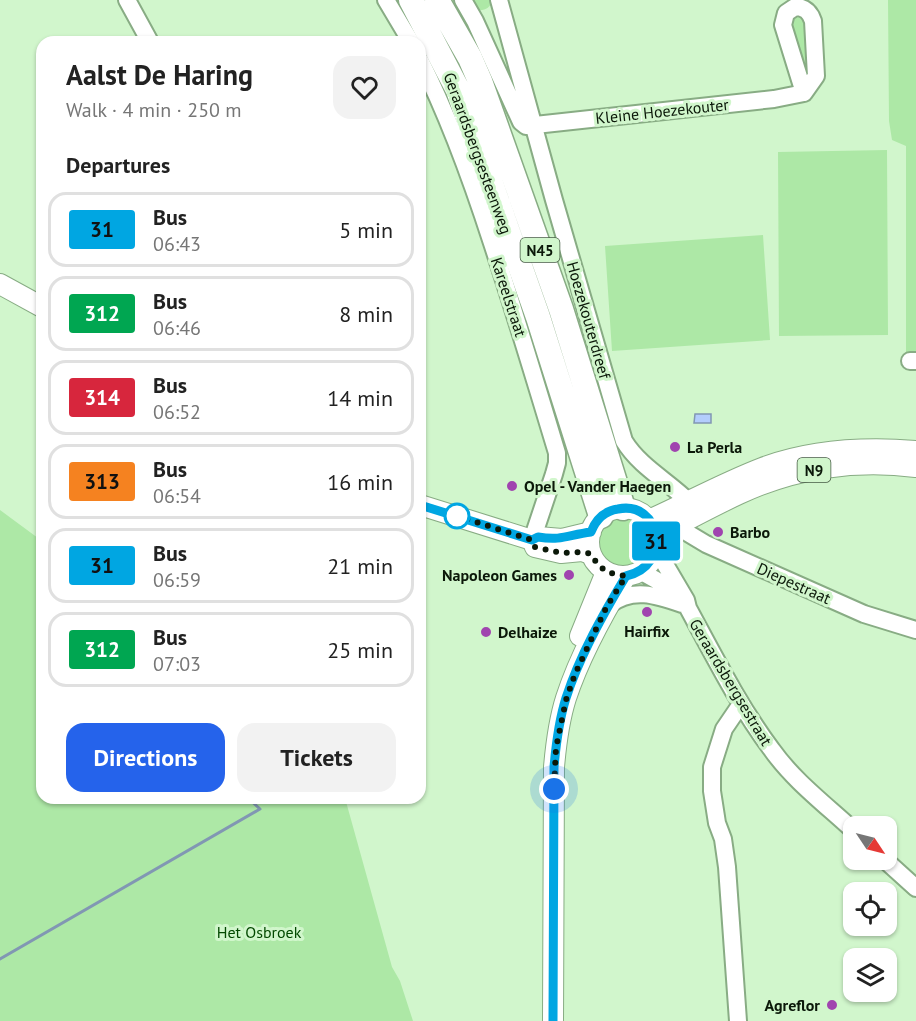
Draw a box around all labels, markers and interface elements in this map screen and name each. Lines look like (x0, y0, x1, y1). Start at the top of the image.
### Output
text: Aalst De Haring (66, 56, 253, 93)
button: heart (333, 56, 396, 119)
street label: Geraardsbergsesteenweg (439, 69, 517, 237)
street label: Kleine Hoezekouter (594, 94, 730, 128)
text: Walk · 4 min · 250 m (66, 97, 242, 123)
text: Departures (66, 151, 170, 179)
text: Bus (153, 203, 187, 231)
text: 31 (90, 216, 114, 243)
text: 5 min (339, 216, 393, 244)
text: 06:43 (153, 231, 201, 257)
road number: N45 (520, 238, 560, 262)
street label: Kareelstraat (487, 255, 531, 340)
street label: Hoezekouterdreef (563, 259, 616, 382)
text: Bus (153, 287, 187, 315)
text: 312 (84, 300, 120, 327)
text: 8 min (339, 300, 393, 328)
text: 06:46 (153, 315, 201, 341)
text: Bus (153, 371, 187, 399)
text: 314 (84, 384, 120, 411)
text: 14 min (327, 384, 393, 412)
text: 06:52 (153, 399, 201, 425)
place label: La Perla (687, 437, 742, 457)
marker: La Perla (668, 440, 682, 454)
text: Bus (153, 455, 187, 483)
road number: N9 (798, 458, 830, 482)
text: 313 (84, 468, 120, 495)
text: 16 min (327, 468, 393, 496)
place label: Opel - Vander Haegen (524, 476, 671, 496)
marker: Opel - Vander Haegen (505, 479, 519, 493)
text: 06:54 (153, 483, 201, 509)
unlabelled marker (444, 503, 470, 529)
line badge: 31 (629, 522, 683, 560)
place label: Barbo (730, 522, 771, 542)
marker: Barbo (711, 525, 725, 539)
text: 31 (644, 528, 668, 555)
text: Bus (153, 539, 187, 567)
text: 31 (90, 552, 114, 579)
text: 21 min (327, 552, 393, 580)
street label: Diepestraat (754, 558, 834, 608)
place label: Napoleon Games (442, 565, 557, 585)
text: 06:59 (153, 567, 201, 593)
marker: Napoleon Games (562, 568, 576, 582)
marker: Hairfix (640, 605, 654, 619)
street label: Geraardsbergsestraat (685, 615, 777, 750)
place label: Hairfix (624, 621, 670, 641)
place label: Delhaize (498, 622, 557, 642)
text: Bus (153, 623, 187, 651)
marker: Delhaize (479, 625, 493, 639)
text: 312 (84, 636, 120, 663)
text: 25 min (327, 636, 393, 664)
text: 07:03 (153, 651, 201, 677)
button: Directions (66, 723, 225, 792)
button: Tickets (237, 723, 396, 792)
your location (539, 774, 569, 804)
north arrow (843, 816, 897, 870)
map controls (843, 816, 897, 1002)
button: locate (843, 882, 897, 936)
park label: Het Osbroek (217, 922, 302, 942)
button: layers (843, 948, 897, 1002)
place label: Agreflor (765, 995, 820, 1015)
marker: Agreflor (825, 998, 839, 1012)

